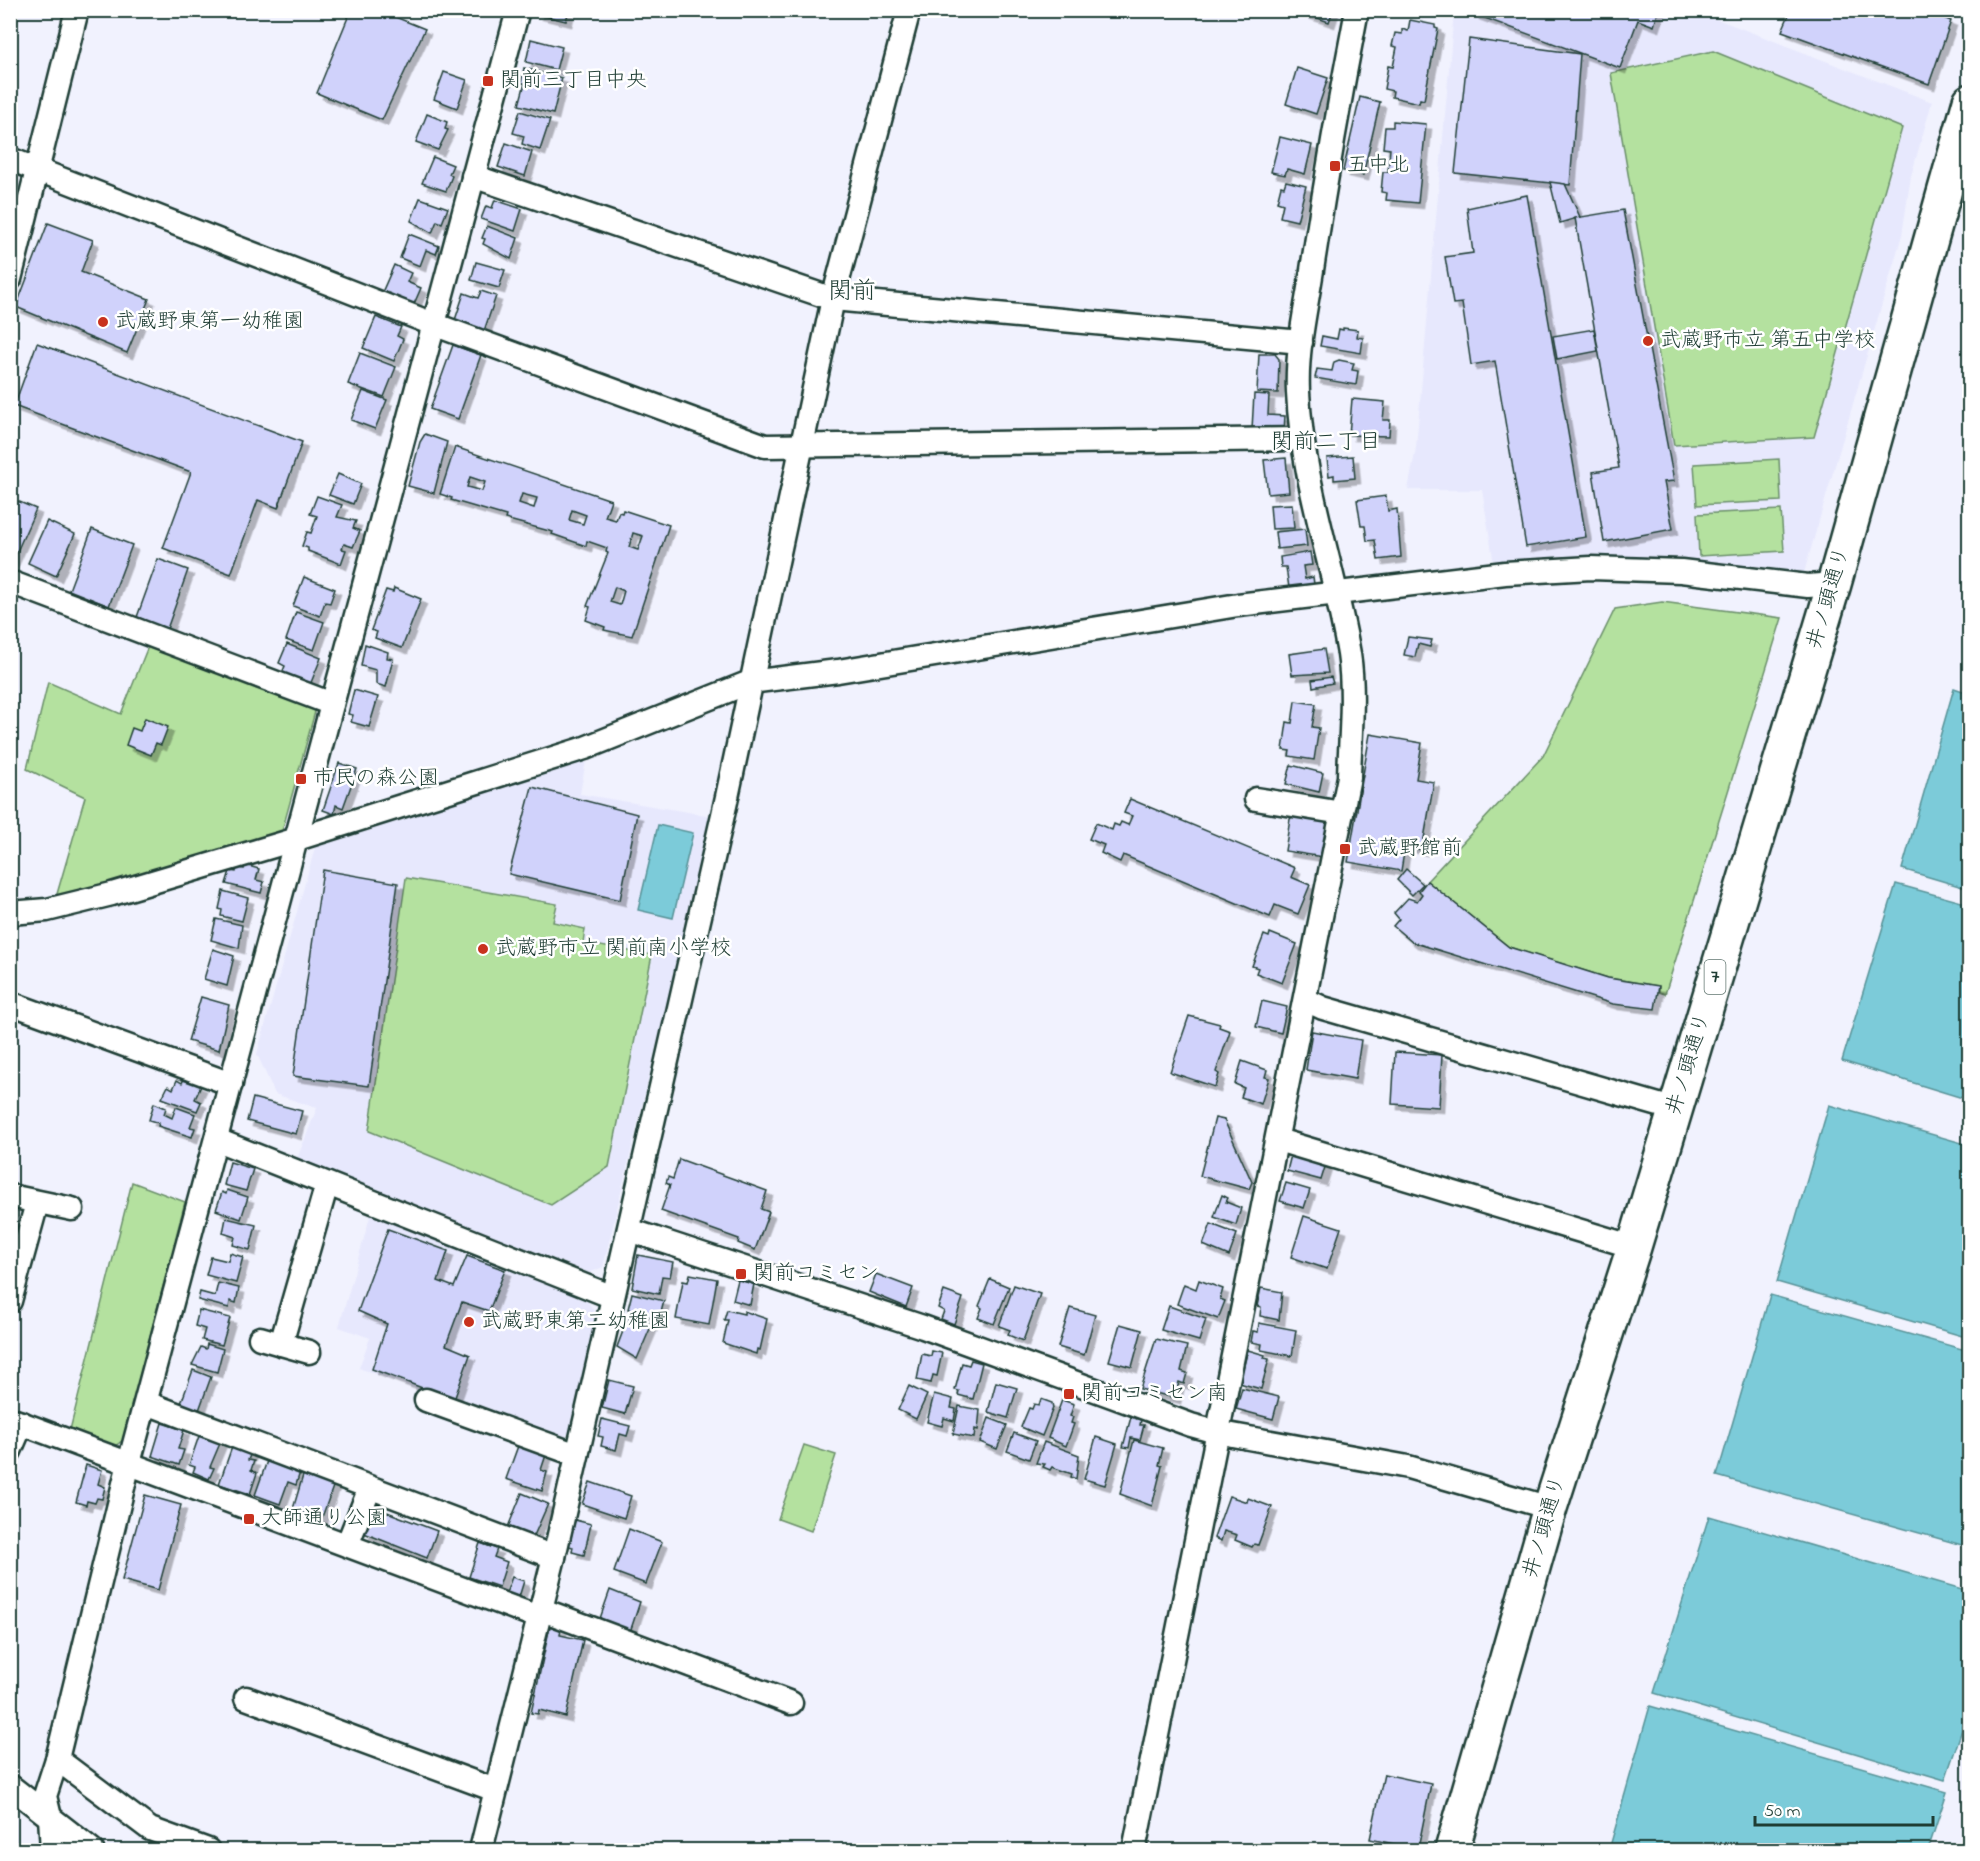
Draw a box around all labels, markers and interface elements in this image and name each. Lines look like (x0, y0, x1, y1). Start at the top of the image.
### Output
place label: 関前三丁目中央 (500, 66, 647, 96)
marker: 関前三丁目中央 (481, 74, 495, 88)
place label: 五中北 (1347, 151, 1410, 181)
marker: 五中北 (1328, 159, 1342, 173)
district label: 関前 (828, 275, 876, 310)
place label: 武蔵野東第一幼稚園 (115, 307, 304, 337)
marker: 武蔵野東第一幼稚園 (96, 315, 110, 329)
place label: 武蔵野市立 第五中学校 (1660, 326, 1875, 356)
marker: 武蔵野市立 第五中学校 (1641, 334, 1655, 348)
district label: 関前二丁目 (1271, 427, 1381, 459)
street label: 井ノ頭通り (1800, 543, 1858, 653)
place label: 市民の森公園 (313, 764, 439, 794)
marker: 市民の森公園 (294, 772, 308, 786)
place label: 武蔵野館前 (1357, 834, 1462, 864)
marker: 武蔵野館前 (1338, 842, 1352, 856)
place label: 武蔵野市立 関前南小学校 (495, 934, 731, 964)
marker: 武蔵野市立 関前南小学校 (476, 942, 490, 956)
road number: 7 (1704, 960, 1726, 994)
street label: 井ノ頭通り (1659, 1009, 1719, 1119)
place label: 関前コミセン (753, 1259, 879, 1289)
marker: 関前コミセン (734, 1267, 748, 1281)
place label: 武蔵野東第二幼稚園 (481, 1307, 670, 1337)
marker: 武蔵野東第二幼稚園 (462, 1315, 476, 1329)
place label: 関前コミセン南 (1081, 1379, 1228, 1409)
marker: 関前コミセン南 (1062, 1387, 1076, 1401)
street label: 井ノ頭通り (1516, 1472, 1574, 1582)
place label: 大師通り公園 (261, 1504, 387, 1534)
marker: 大師通り公園 (242, 1512, 256, 1526)
scale bar (1755, 1789, 1934, 1827)
text: 50 m (1764, 1799, 1801, 1825)

